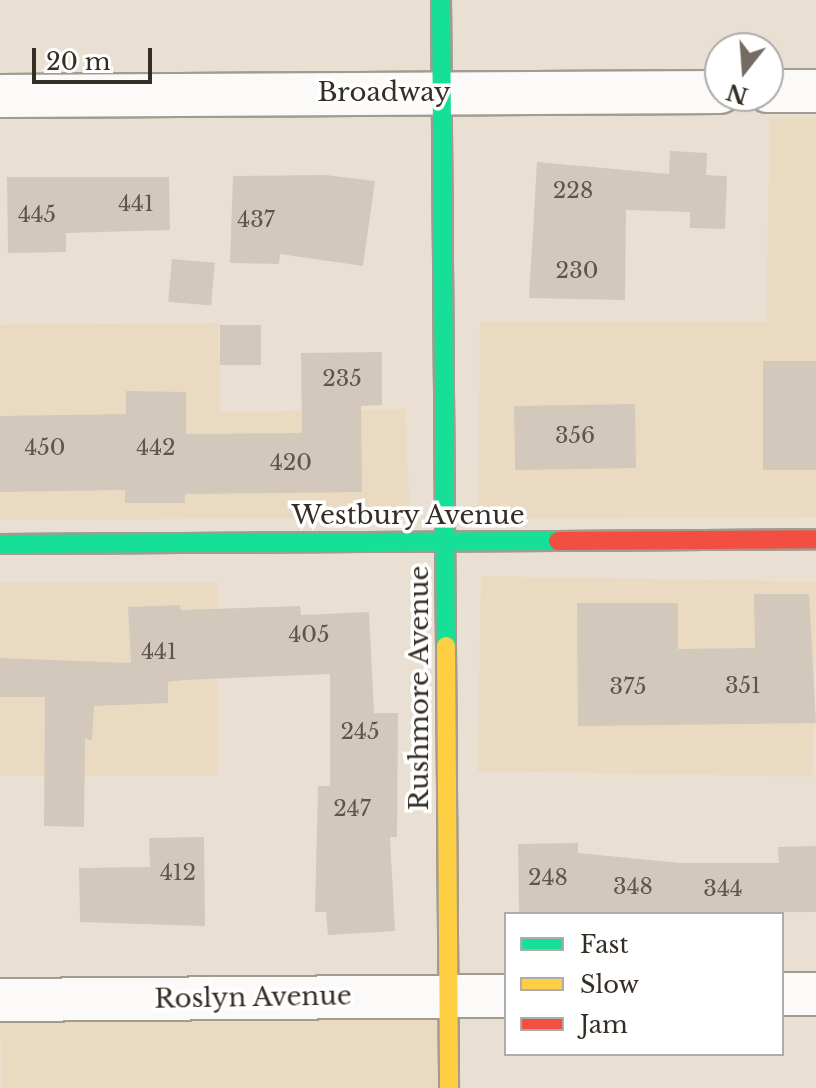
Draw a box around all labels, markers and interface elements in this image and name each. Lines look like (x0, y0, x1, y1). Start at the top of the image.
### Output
scale bar (36, 32, 156, 82)
north arrow (704, 32, 784, 112)
text: 20 m (46, 47, 111, 76)
street label: Broadway (317, 77, 451, 109)
text: N (724, 78, 751, 109)
house number: 228 (553, 178, 593, 204)
house number: 441 (118, 191, 154, 217)
house number: 445 (18, 202, 56, 228)
house number: 437 (237, 207, 275, 233)
house number: 230 (556, 258, 598, 284)
house number: 235 (322, 366, 362, 392)
house number: 356 (555, 423, 595, 449)
house number: 450 (24, 435, 66, 461)
house number: 442 (136, 435, 176, 461)
house number: 420 (270, 450, 312, 476)
street label: Westbury Avenue (290, 500, 526, 532)
street label: Rushmore Avenue (404, 565, 436, 811)
house number: 405 (288, 622, 330, 648)
house number: 441 (141, 639, 177, 665)
house number: 351 (725, 673, 761, 699)
house number: 375 (610, 674, 646, 700)
house number: 245 (341, 719, 379, 745)
house number: 247 (333, 796, 371, 822)
house number: 412 (160, 860, 196, 886)
house number: 248 (528, 865, 568, 891)
house number: 348 (613, 874, 653, 900)
house number: 344 (703, 876, 743, 902)
legend (504, 912, 784, 1056)
text: Fast (580, 930, 628, 959)
text: Slow (580, 970, 639, 999)
street label: Roslyn Avenue (154, 981, 352, 1015)
text: Jam (580, 1010, 628, 1039)

